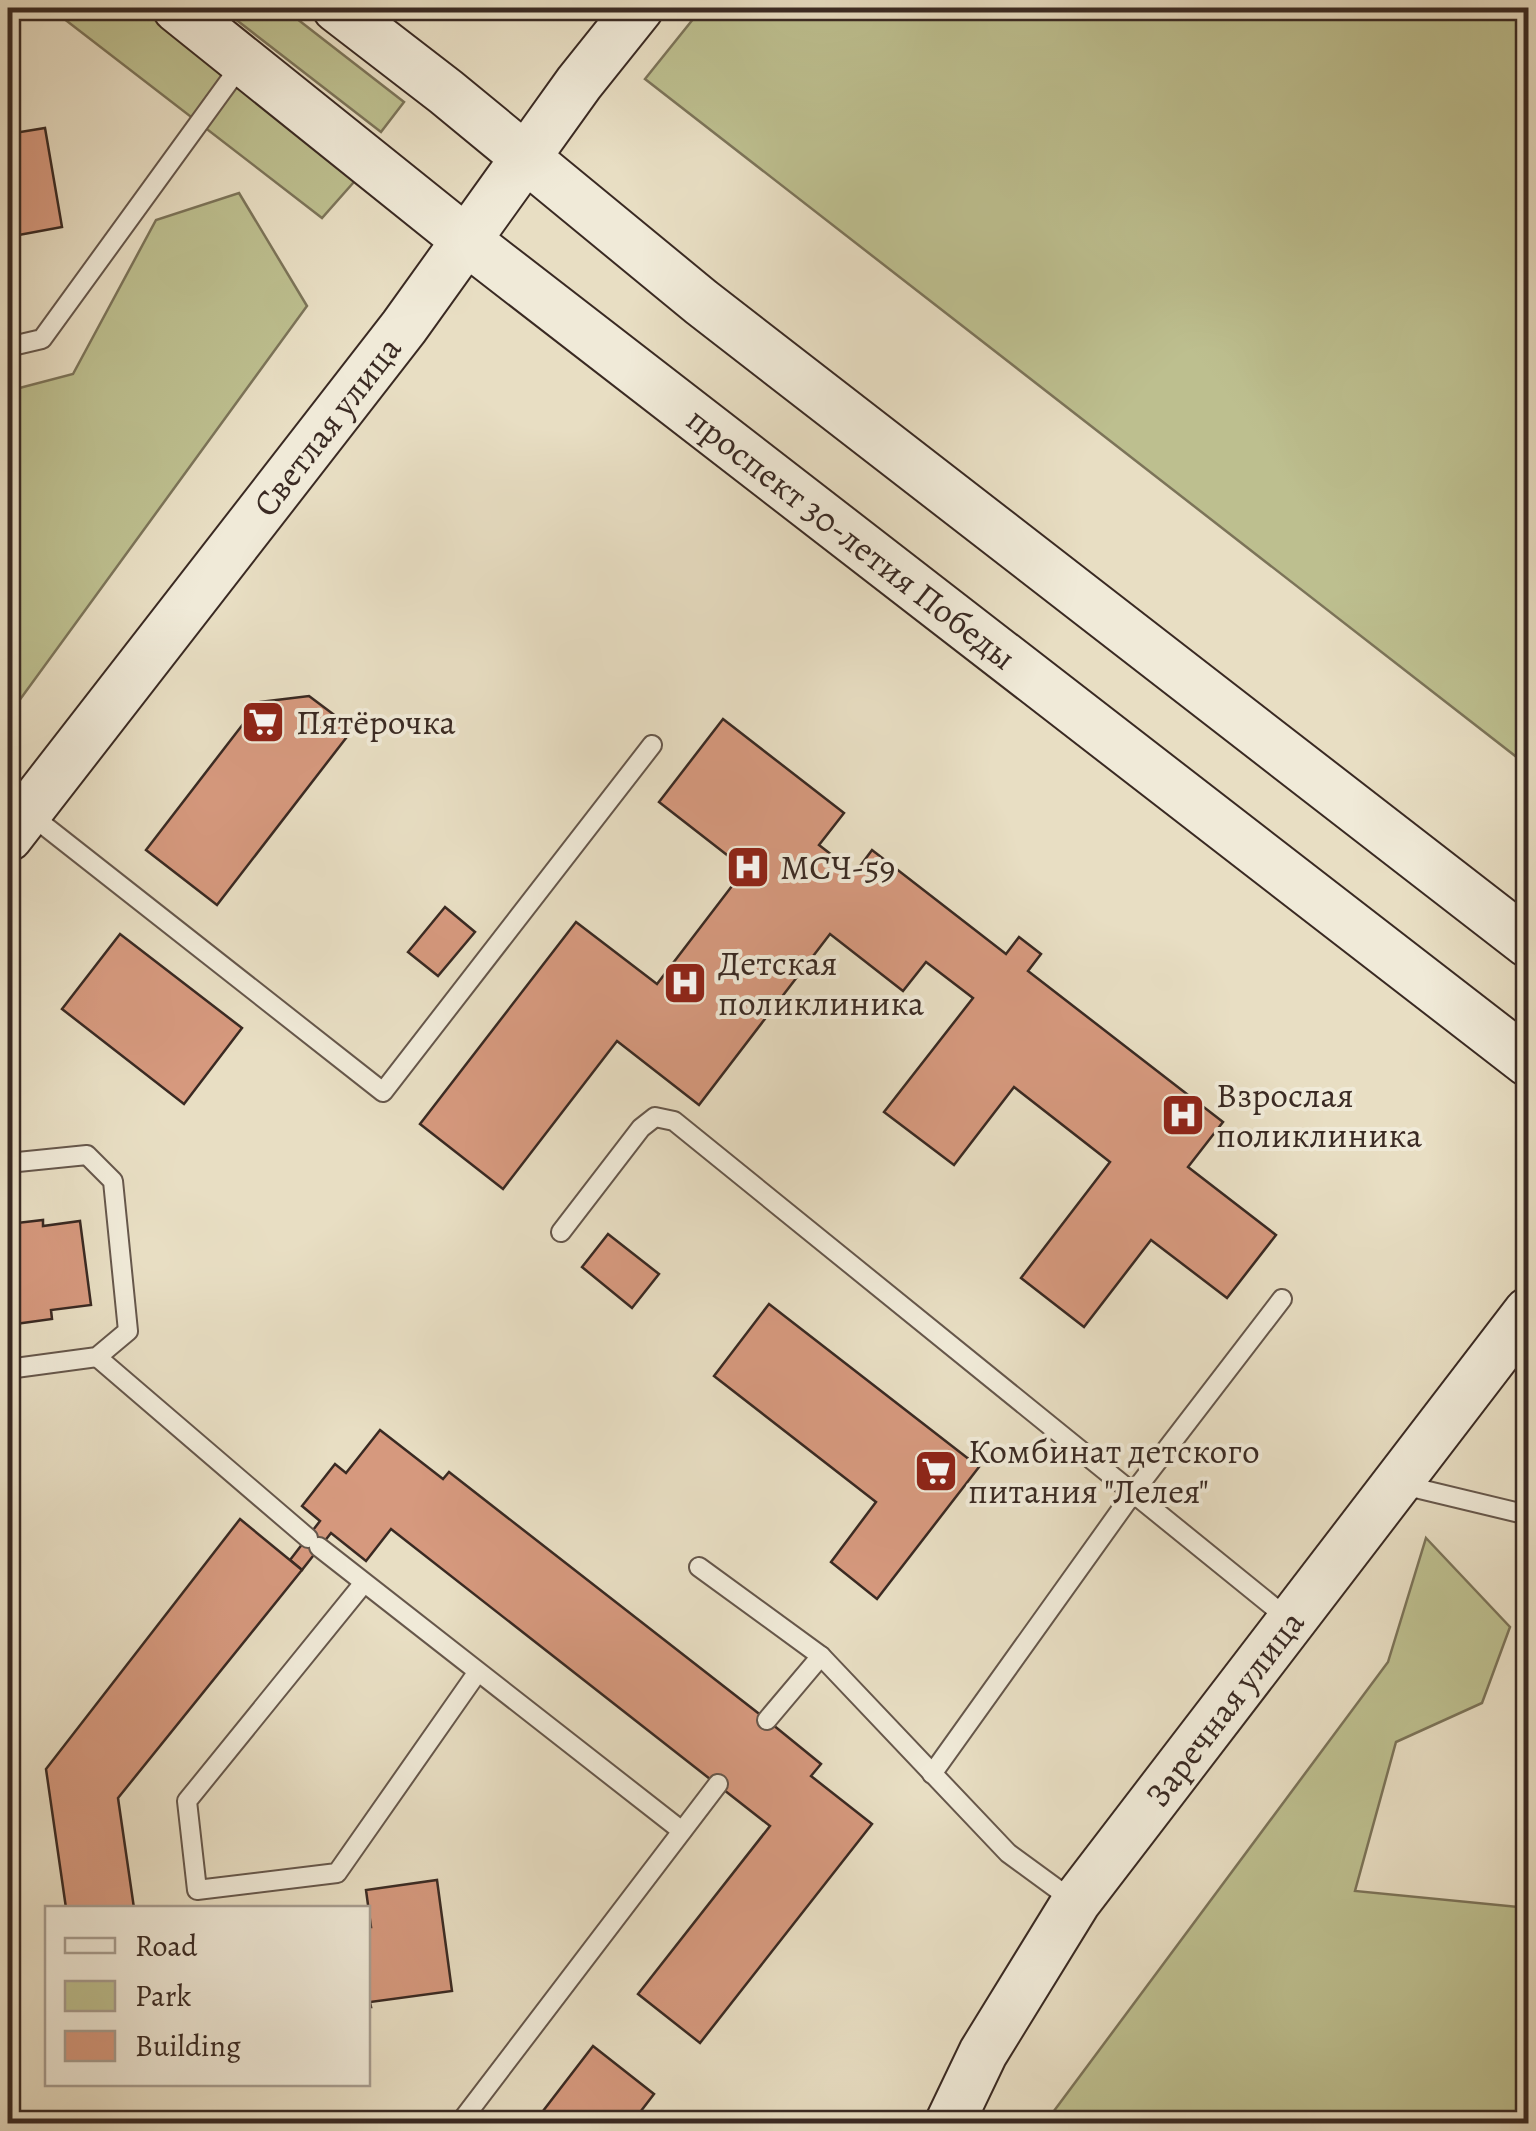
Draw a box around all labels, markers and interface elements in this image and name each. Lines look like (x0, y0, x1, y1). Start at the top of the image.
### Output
street label: Светлая улица (242, 326, 412, 526)
street label: проспект 30-летия Победы (677, 396, 1026, 681)
place label: Пятёрочка (296, 698, 456, 746)
supermarket icon: Пятёрочка (240, 699, 286, 745)
place label: МСЧ-59 (780, 843, 895, 891)
hospital icon: МСЧ-59 (725, 844, 771, 890)
place label: Детская поликлиника (718, 939, 924, 1027)
hospital icon: Детская поликлиника (662, 960, 708, 1006)
place label: Взрослая поликлиника (1216, 1071, 1422, 1159)
hospital icon: Взрослая поликлиника (1160, 1092, 1206, 1138)
place label: Комбинат детского питания "Лелея" (968, 1427, 1260, 1515)
supermarket icon: Комбинат детского питания "Лелея" (913, 1448, 959, 1494)
street label: Заречная улица (1134, 1600, 1315, 1816)
legend (45, 1906, 370, 2086)
text: Road (135, 1926, 198, 1966)
text: Park (135, 1976, 191, 2016)
text: Building (135, 2026, 241, 2066)

